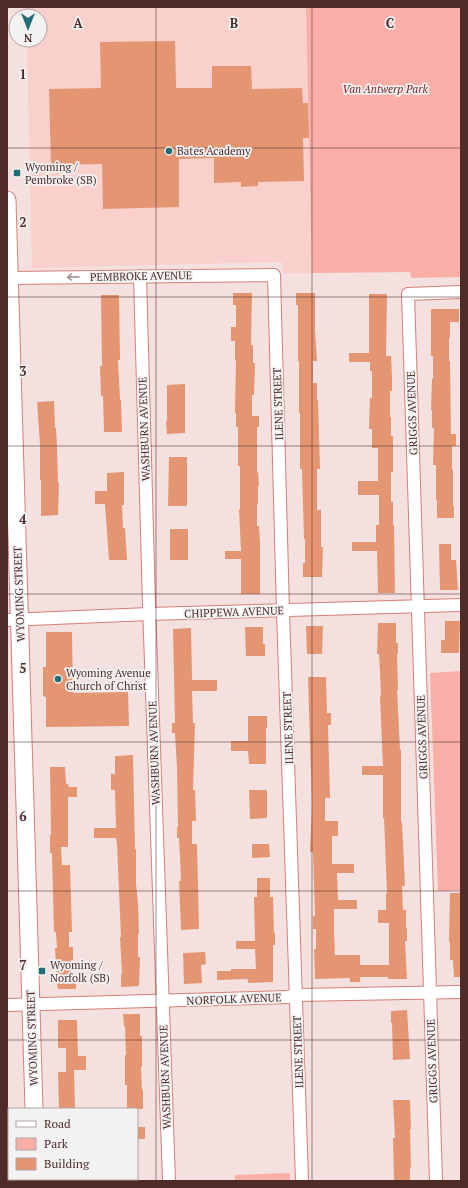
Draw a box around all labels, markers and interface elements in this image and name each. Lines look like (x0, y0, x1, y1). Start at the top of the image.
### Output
north arrow (8, 8, 48, 48)
text: A (73, 14, 83, 32)
text: B (230, 14, 238, 32)
text: C (386, 14, 394, 32)
text: N (23, 31, 32, 45)
text: 1 (19, 65, 27, 83)
park label: Van Antwerp Park (342, 82, 428, 96)
place label: Bates Academy (177, 144, 251, 158)
marker: Bates Academy (164, 146, 174, 156)
place label: Wyoming / Pembroke (SB) (25, 160, 97, 187)
marker: Wyoming / Pembroke (SB) (12, 168, 22, 178)
text: 2 (19, 213, 27, 231)
street label: PEMBROKE AVENUE (90, 268, 192, 284)
one-way arrow (67, 273, 80, 281)
text: 3 (19, 362, 27, 380)
street label: ILENE STREET (270, 367, 286, 441)
street label: GRIGGS AVENUE (404, 371, 420, 455)
street label: WASHBURN AVENUE (135, 377, 153, 481)
text: 4 (19, 510, 27, 528)
street label: WYOMING STREET (10, 546, 28, 642)
street label: CHIPPEWA AVENUE (184, 603, 284, 621)
text: 5 (19, 659, 27, 677)
place label: Wyoming Avenue Church of Christ (66, 666, 151, 693)
marker: Wyoming Avenue Church of Christ (53, 674, 63, 684)
street label: ILENE STREET (280, 691, 296, 765)
street label: GRIGGS AVENUE (414, 695, 430, 779)
street label: WASHBURN AVENUE (145, 701, 163, 805)
text: 6 (19, 807, 27, 825)
text: 7 (19, 956, 27, 974)
place label: Wyoming / Norfolk (SB) (50, 958, 110, 985)
marker: Wyoming / Norfolk (SB) (37, 966, 47, 976)
street label: WYOMING STREET (23, 990, 41, 1086)
street label: NORFOLK AVENUE (186, 990, 282, 1008)
street label: ILENE STREET (290, 1015, 306, 1089)
street label: GRIGGS AVENUE (424, 1019, 440, 1103)
street label: WASHBURN AVENUE (156, 1025, 174, 1129)
legend (8, 1108, 138, 1180)
text: Road (44, 1116, 71, 1131)
text: Park (44, 1136, 69, 1151)
text: Building (44, 1156, 90, 1171)

